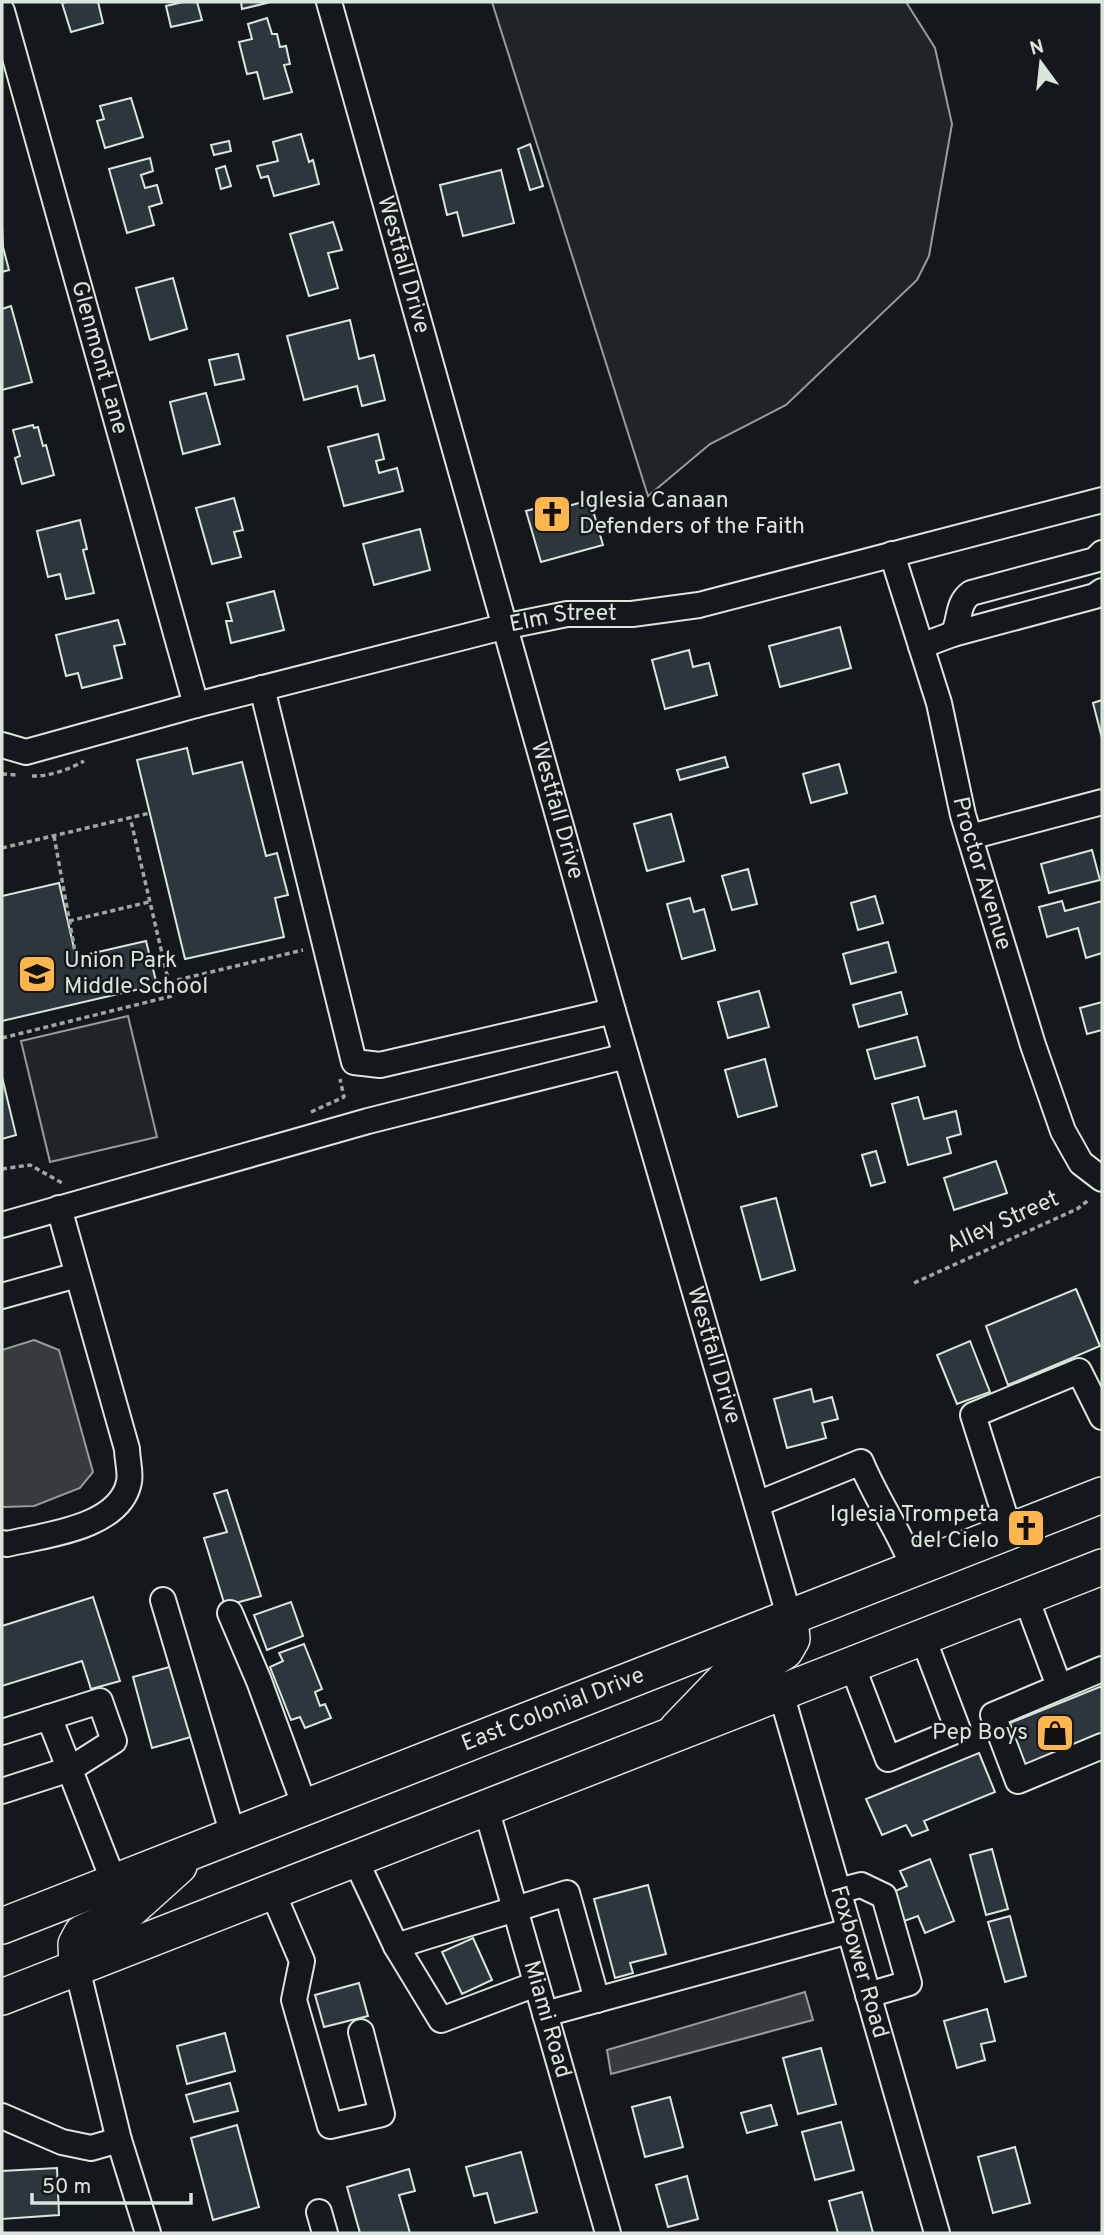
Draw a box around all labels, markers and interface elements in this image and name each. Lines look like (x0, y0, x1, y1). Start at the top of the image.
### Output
north arrow (1006, 28, 1076, 98)
text: N (1027, 35, 1047, 62)
street label: Westfall Drive (370, 193, 436, 337)
street label: Glenmont Lane (64, 278, 134, 438)
place label: Iglesia Canaan Defenders of the Faith (579, 487, 805, 542)
church icon: Iglesia Canaan Defenders of the Faith (531, 493, 573, 535)
street label: Elm Street (507, 600, 617, 640)
street label: Westfall Drive (523, 738, 590, 883)
street label: Proctor Avenue (945, 794, 1018, 954)
place label: Union Park Middle School (64, 947, 208, 1002)
school or university icon: Union Park Middle School (16, 953, 58, 995)
street label: Alley Street (942, 1185, 1064, 1261)
street label: Westfall Drive (680, 1283, 747, 1428)
place label: Iglesia Trompeta del Cielo (830, 1501, 999, 1556)
church icon: Iglesia Trompeta del Cielo (1005, 1507, 1047, 1549)
street label: East Colonial Drive (458, 1661, 649, 1759)
shop icon: Pep Boys (1034, 1712, 1076, 1754)
place label: Pep Boys (932, 1719, 1028, 1748)
street label: Foxbower Road (823, 1882, 895, 2042)
street label: Miami Road (516, 1957, 577, 2081)
scale bar (32, 2162, 191, 2206)
text: 50 m (42, 2174, 91, 2201)

